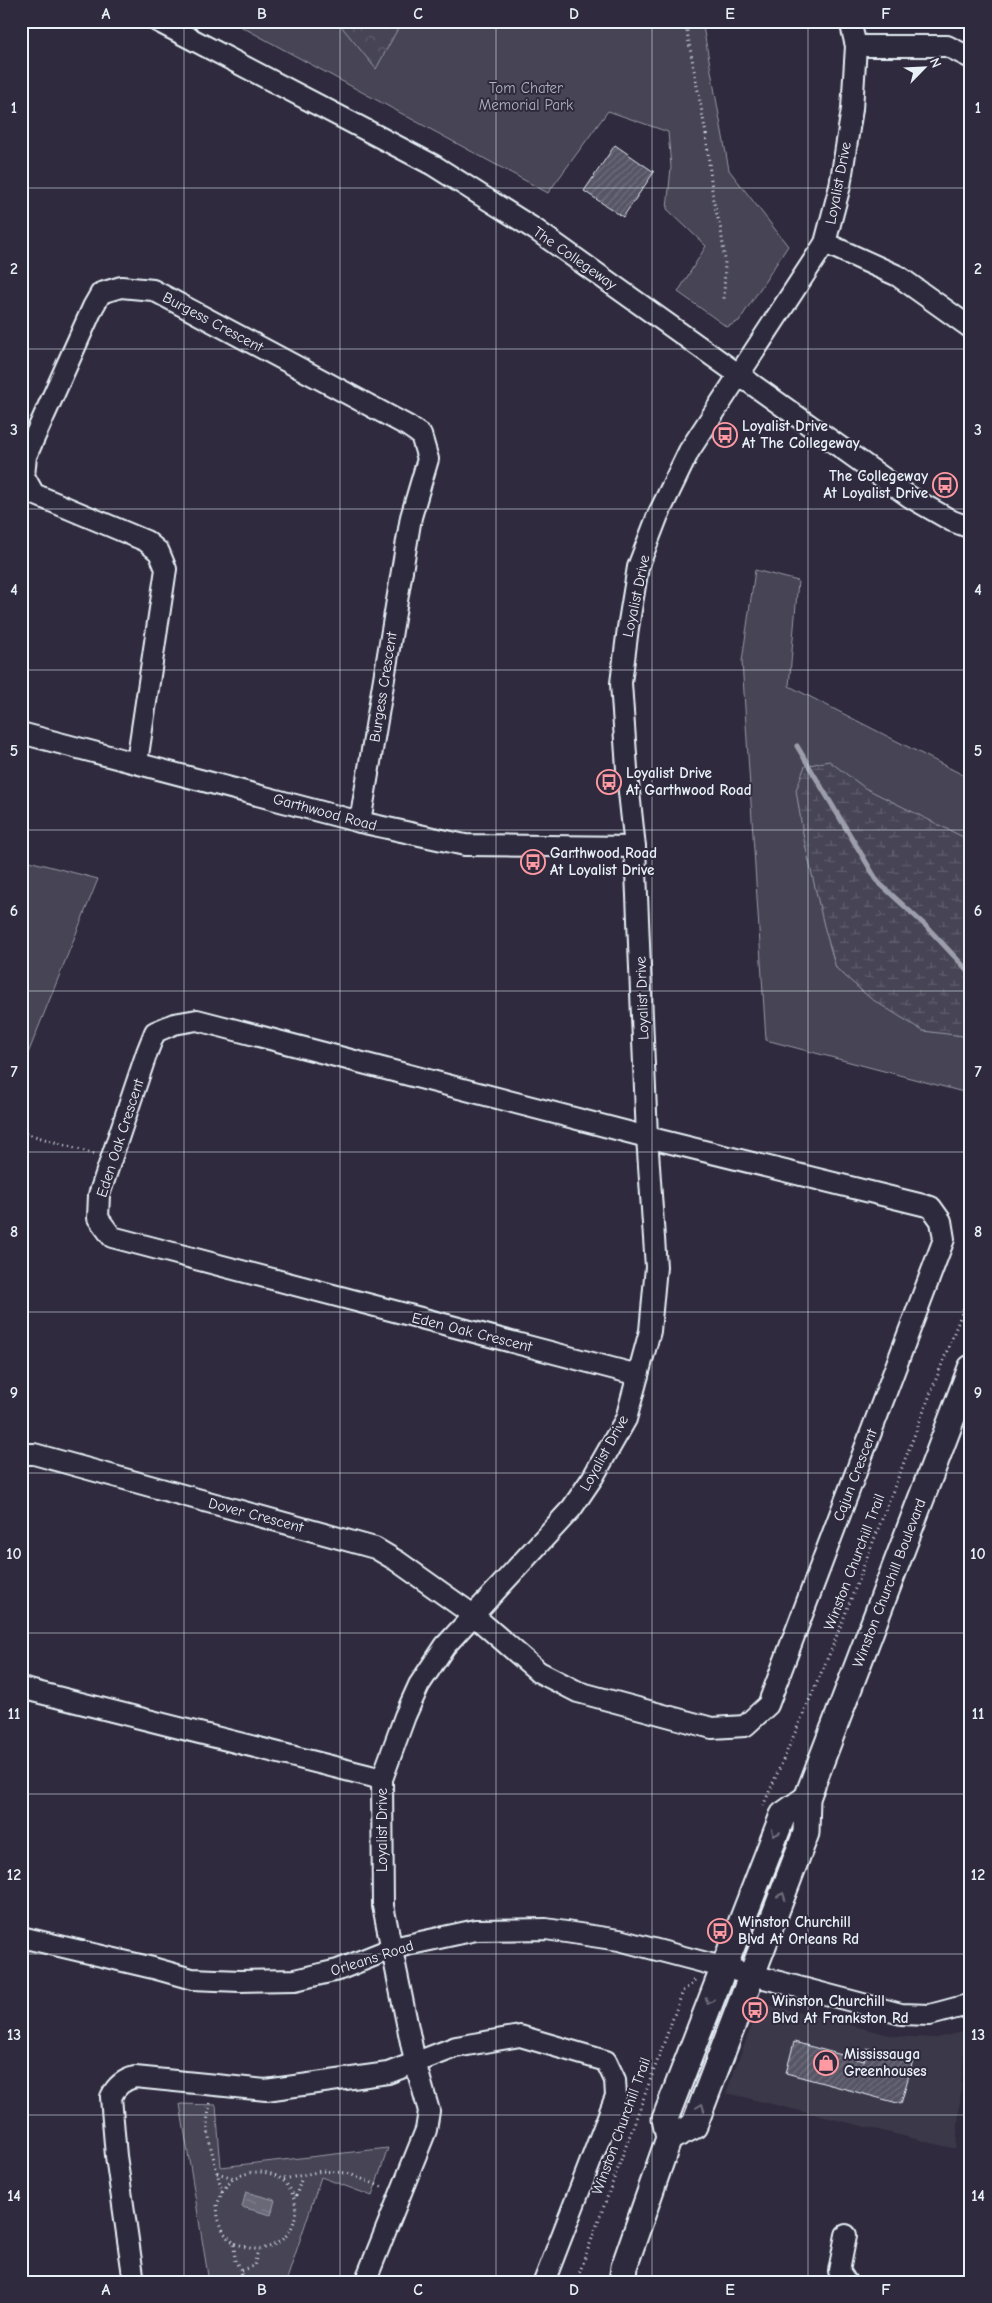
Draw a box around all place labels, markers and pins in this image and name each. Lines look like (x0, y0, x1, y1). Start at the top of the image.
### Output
place label: Loyalist Drive At The Collegeway (742, 417, 860, 452)
bus stop icon: Loyalist Drive At The Collegeway (712, 422, 738, 448)
place label: The Collegeway At Loyalist Drive (824, 467, 928, 502)
bus stop icon: The Collegeway At Loyalist Drive (932, 472, 958, 498)
place label: Loyalist Drive At Garthwood Road (626, 764, 752, 799)
bus stop icon: Loyalist Drive At Garthwood Road (596, 769, 622, 795)
place label: Garthwood Road At Loyalist Drive (550, 844, 657, 879)
bus stop icon: Garthwood Road At Loyalist Drive (520, 849, 546, 875)
place label: Winston Churchill Blvd At Orleans Rd (738, 1913, 859, 1948)
bus stop icon: Winston Churchill Blvd At Orleans Rd (707, 1918, 733, 1944)
place label: Winston Churchill Blvd At Frankston Rd (772, 1992, 909, 2027)
bus stop icon: Winston Churchill Blvd At Frankston Rd (742, 1997, 768, 2023)
place label: Mississauga Greenhouses (844, 2045, 927, 2080)
shop icon: Mississauga Greenhouses (813, 2050, 839, 2076)

